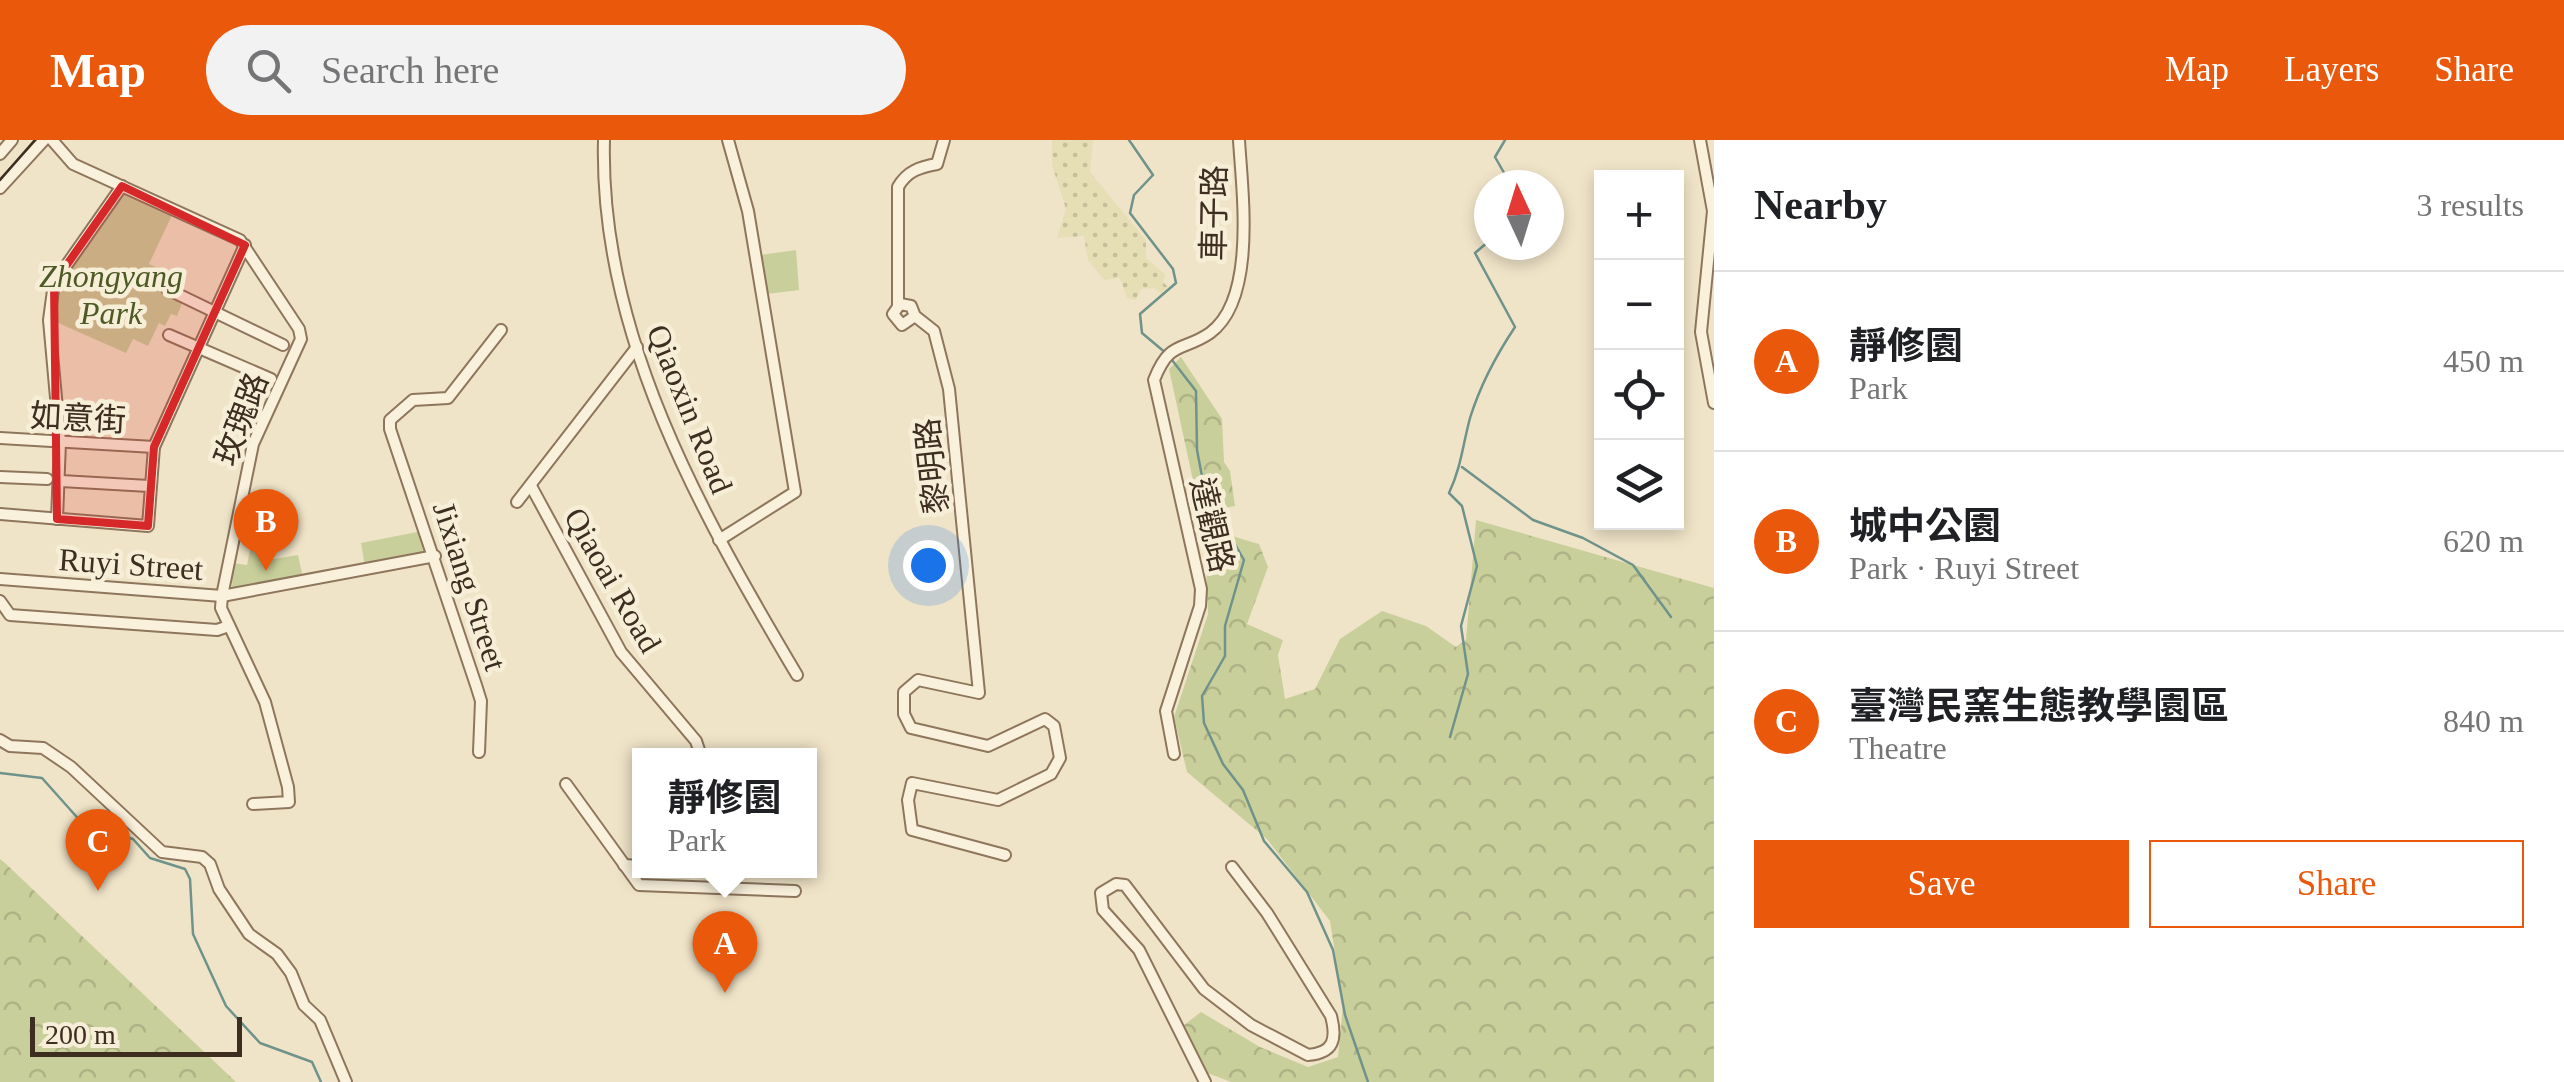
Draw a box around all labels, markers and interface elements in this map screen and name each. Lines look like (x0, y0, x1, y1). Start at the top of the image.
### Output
search box (206, 25, 906, 115)
icon: search (241, 43, 296, 98)
text: Map (50, 44, 146, 97)
text: Search here (321, 49, 499, 91)
text: Map (2165, 50, 2229, 89)
text: Layers (2284, 50, 2379, 89)
text: Share (2434, 50, 2514, 89)
street label: 車子路 (1195, 165, 1233, 261)
north arrow (1474, 170, 1564, 260)
map controls (1594, 170, 1684, 530)
button: + (1594, 170, 1684, 260)
text: Nearby (1754, 182, 1887, 228)
text: 3 results (2416, 187, 2524, 223)
park label: Zhongyang Park (39, 258, 183, 331)
button: − (1594, 260, 1684, 350)
street label: Qiaoxin Road (640, 319, 740, 499)
text: 靜修園 (1849, 325, 1963, 367)
text: A (1775, 343, 1798, 379)
text: 450 m (2443, 343, 2524, 379)
button: locate (1594, 350, 1684, 440)
street label: 玫瑰路 (207, 368, 275, 470)
text: Park (1849, 370, 1908, 406)
street label: 如意街 (29, 398, 127, 438)
street label: 黎明路 (909, 416, 955, 516)
button: layers (1594, 440, 1684, 530)
street label: 達觀路 (1184, 474, 1240, 576)
pin: B (234, 488, 298, 571)
street label: Jixiang Street (426, 497, 514, 675)
street label: Qiaoai Road (557, 501, 669, 659)
text: 城中公園 (1849, 505, 2001, 547)
text: B (1776, 523, 1797, 559)
text: 620 m (2443, 523, 2524, 559)
your location (903, 540, 954, 591)
street label: Ruyi Street (57, 541, 205, 587)
text: Park · Ruyi Street (1849, 550, 2079, 586)
text: 臺灣民窯生態教學園區 (1849, 685, 2229, 727)
text: C (1775, 703, 1798, 739)
text: 840 m (2443, 703, 2524, 739)
text: Theatre (1849, 730, 1947, 766)
popup (632, 748, 817, 878)
text: 靜修園 (667, 777, 782, 819)
pin: C (66, 808, 130, 891)
text: Park (667, 822, 726, 858)
button: Save (1754, 840, 2129, 928)
button: Share (2149, 840, 2524, 928)
pin: A (692, 910, 758, 993)
scale bar (30, 1012, 242, 1056)
text: 200 m (45, 1019, 116, 1050)

